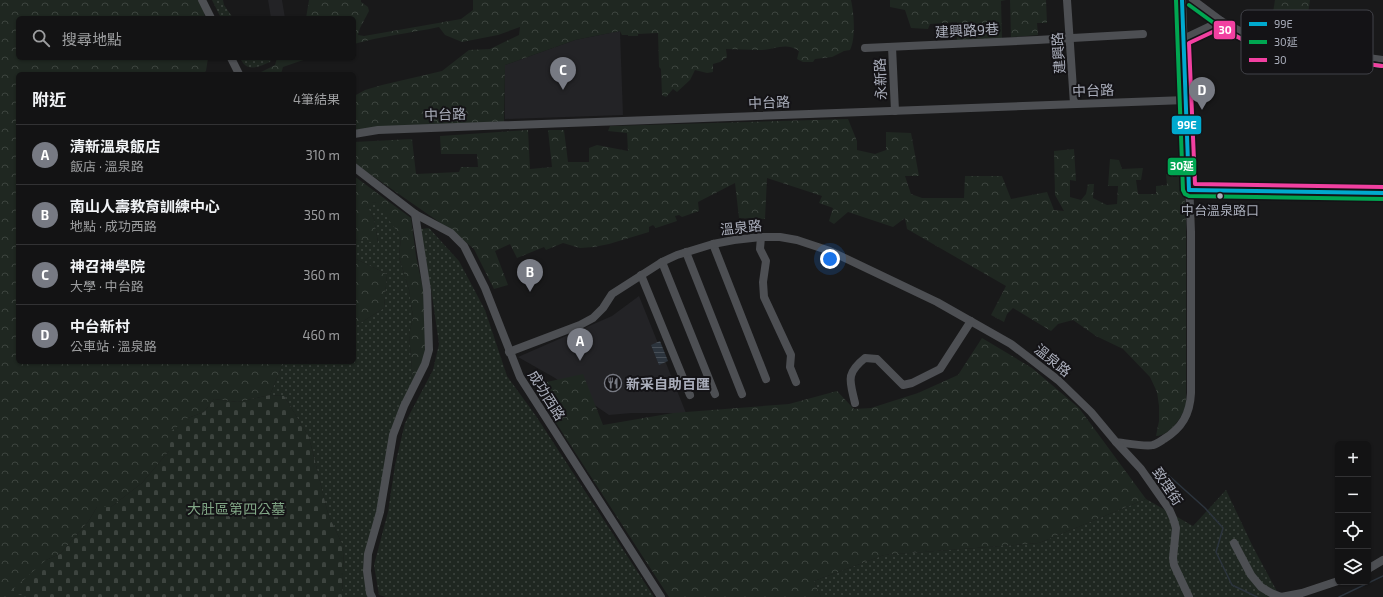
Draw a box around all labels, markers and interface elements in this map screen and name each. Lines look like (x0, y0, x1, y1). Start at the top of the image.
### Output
legend (1241, 10, 1373, 74)
search box (16, 16, 356, 60)
text: 99E (1274, 17, 1293, 30)
street label: 建興路9巷 (935, 20, 999, 40)
line badge: 30 (1213, 20, 1236, 40)
text: 30 (1218, 23, 1232, 36)
icon: search (30, 27, 52, 49)
text: 搜尋地點 (62, 30, 122, 48)
street label: 建興路 (1048, 31, 1068, 75)
text: 30延 (1274, 35, 1298, 48)
text: 30 (1274, 53, 1287, 66)
pin: C (550, 57, 576, 90)
street label: 永新路 (871, 58, 889, 100)
pin: D (1189, 77, 1215, 110)
street label: 中台路 (1072, 81, 1114, 99)
text: 附近 (32, 89, 66, 109)
text: 4筆結果 (293, 91, 340, 107)
street label: 中台路 (748, 93, 790, 111)
street label: 中台路 (424, 105, 466, 123)
line badge: 99E (1171, 115, 1202, 135)
text: 99E (1177, 118, 1197, 131)
text: 清新溫泉飯店 (70, 137, 160, 155)
text: A (41, 147, 49, 163)
text: 310 m (305, 147, 340, 163)
line badge: 30延 (1167, 157, 1197, 176)
text: 飯店 · 溫泉路 (70, 158, 144, 174)
text: 30延 (1170, 159, 1194, 172)
marker: 中台溫泉路口 (1215, 191, 1225, 201)
text: 南山人壽教育訓練中心 (70, 197, 220, 215)
place label: 中台溫泉路口 (1181, 202, 1259, 218)
text: B (41, 207, 49, 223)
text: 350 m (304, 207, 340, 223)
street label: 溫泉路 (719, 216, 763, 238)
text: 地點 · 成功西路 (70, 218, 157, 234)
your location (820, 249, 840, 269)
text: 神召神學院 (70, 257, 145, 275)
pin: B (517, 259, 543, 292)
text: C (41, 267, 49, 283)
text: 360 m (303, 267, 340, 283)
text: 大學 · 中台路 (70, 278, 144, 294)
text: 中台新村 (70, 317, 130, 335)
text: D (41, 327, 49, 343)
text: 460 m (302, 327, 340, 343)
pin: A (567, 328, 593, 361)
text: 公車站 · 溫泉路 (70, 338, 157, 354)
street label: 溫泉路 (1031, 340, 1075, 380)
street label: 成功西路 (525, 367, 569, 423)
restaurant icon: 新采自助百匯 (603, 373, 623, 393)
place label: 新采自助百匯 (626, 375, 710, 392)
map controls (1335, 441, 1371, 585)
button: + (1335, 441, 1371, 477)
street label: 致理街 (1149, 464, 1187, 508)
button: − (1335, 477, 1371, 513)
park label: 大肚區第四公墓 (187, 500, 285, 517)
button: locate (1335, 513, 1371, 549)
button: layers (1335, 549, 1371, 585)

